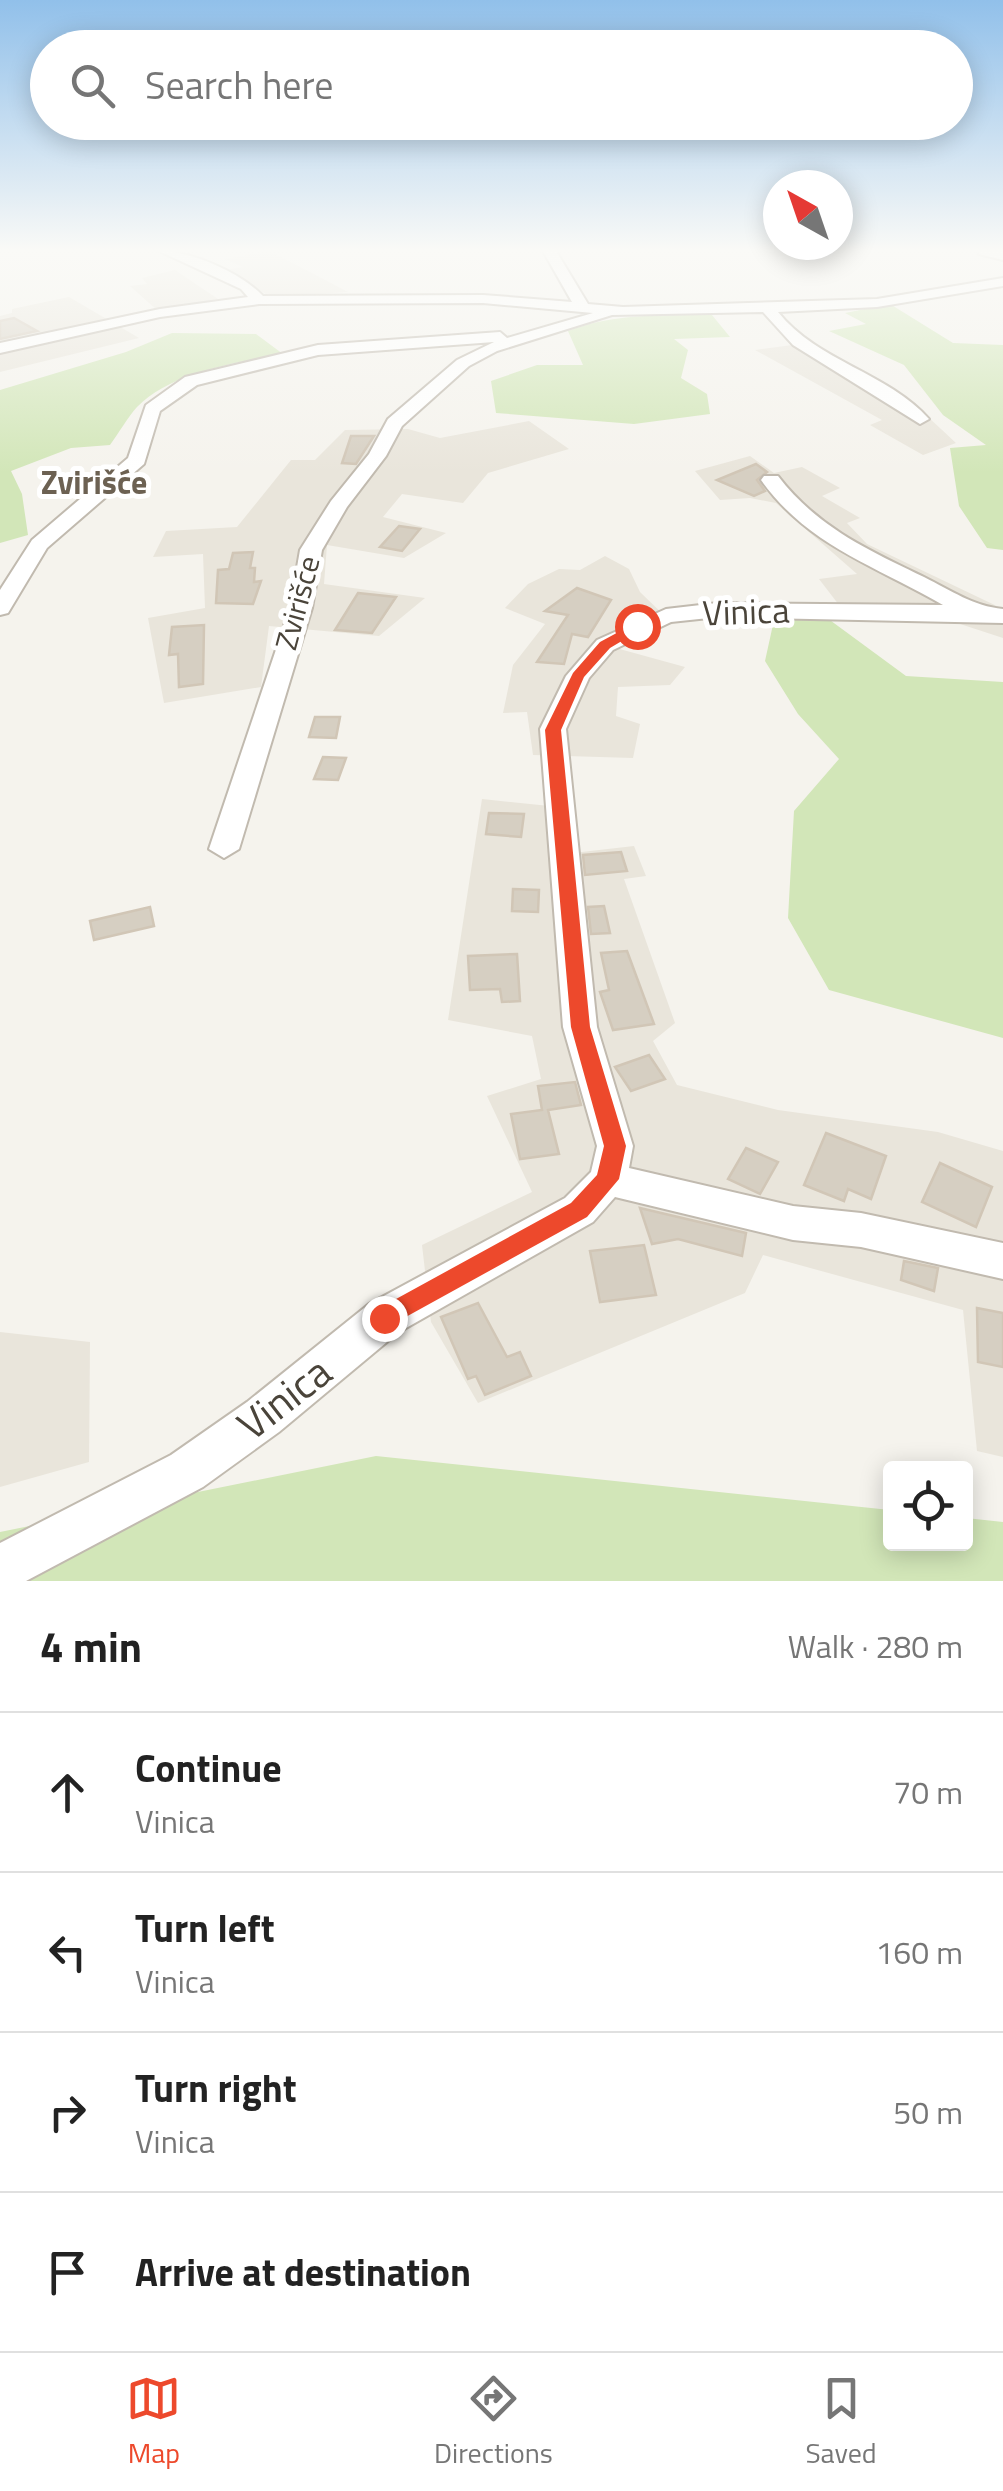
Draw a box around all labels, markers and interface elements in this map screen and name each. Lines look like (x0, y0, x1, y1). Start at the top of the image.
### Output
search box (30, 30, 973, 140)
text: Search here (145, 56, 333, 114)
icon: search (65, 58, 120, 113)
north arrow (763, 170, 853, 260)
district label: Zvirišće (41, 458, 147, 506)
street label: Zvirišće (262, 551, 332, 655)
street label: Vinica (701, 582, 791, 640)
route start (615, 604, 661, 650)
route end (362, 1296, 408, 1342)
street label: Vinica (222, 1340, 344, 1455)
map controls (883, 1461, 973, 1551)
button: locate (883, 1461, 973, 1551)
text: 4 min (40, 1614, 142, 1678)
text: Walk · 280 m (788, 1622, 963, 1670)
text: Continue (135, 1739, 282, 1797)
icon: ahead (40, 1765, 95, 1820)
text: 70 m (893, 1768, 963, 1816)
text: Vinica (135, 1797, 215, 1845)
text: Turn left (135, 1899, 275, 1957)
icon: left (40, 1925, 95, 1980)
text: 160 m (875, 1928, 963, 1976)
text: Vinica (135, 1957, 215, 2005)
text: Turn right (135, 2059, 297, 2117)
icon: right (40, 2085, 95, 2140)
text: 50 m (893, 2088, 963, 2136)
text: Vinica (135, 2117, 215, 2165)
text: Arrive at destination (135, 2243, 471, 2301)
icon: arrive (40, 2245, 95, 2300)
tab: Map (126, 2371, 181, 2474)
tab: Directions (434, 2371, 553, 2474)
tab: Saved (805, 2371, 877, 2474)

